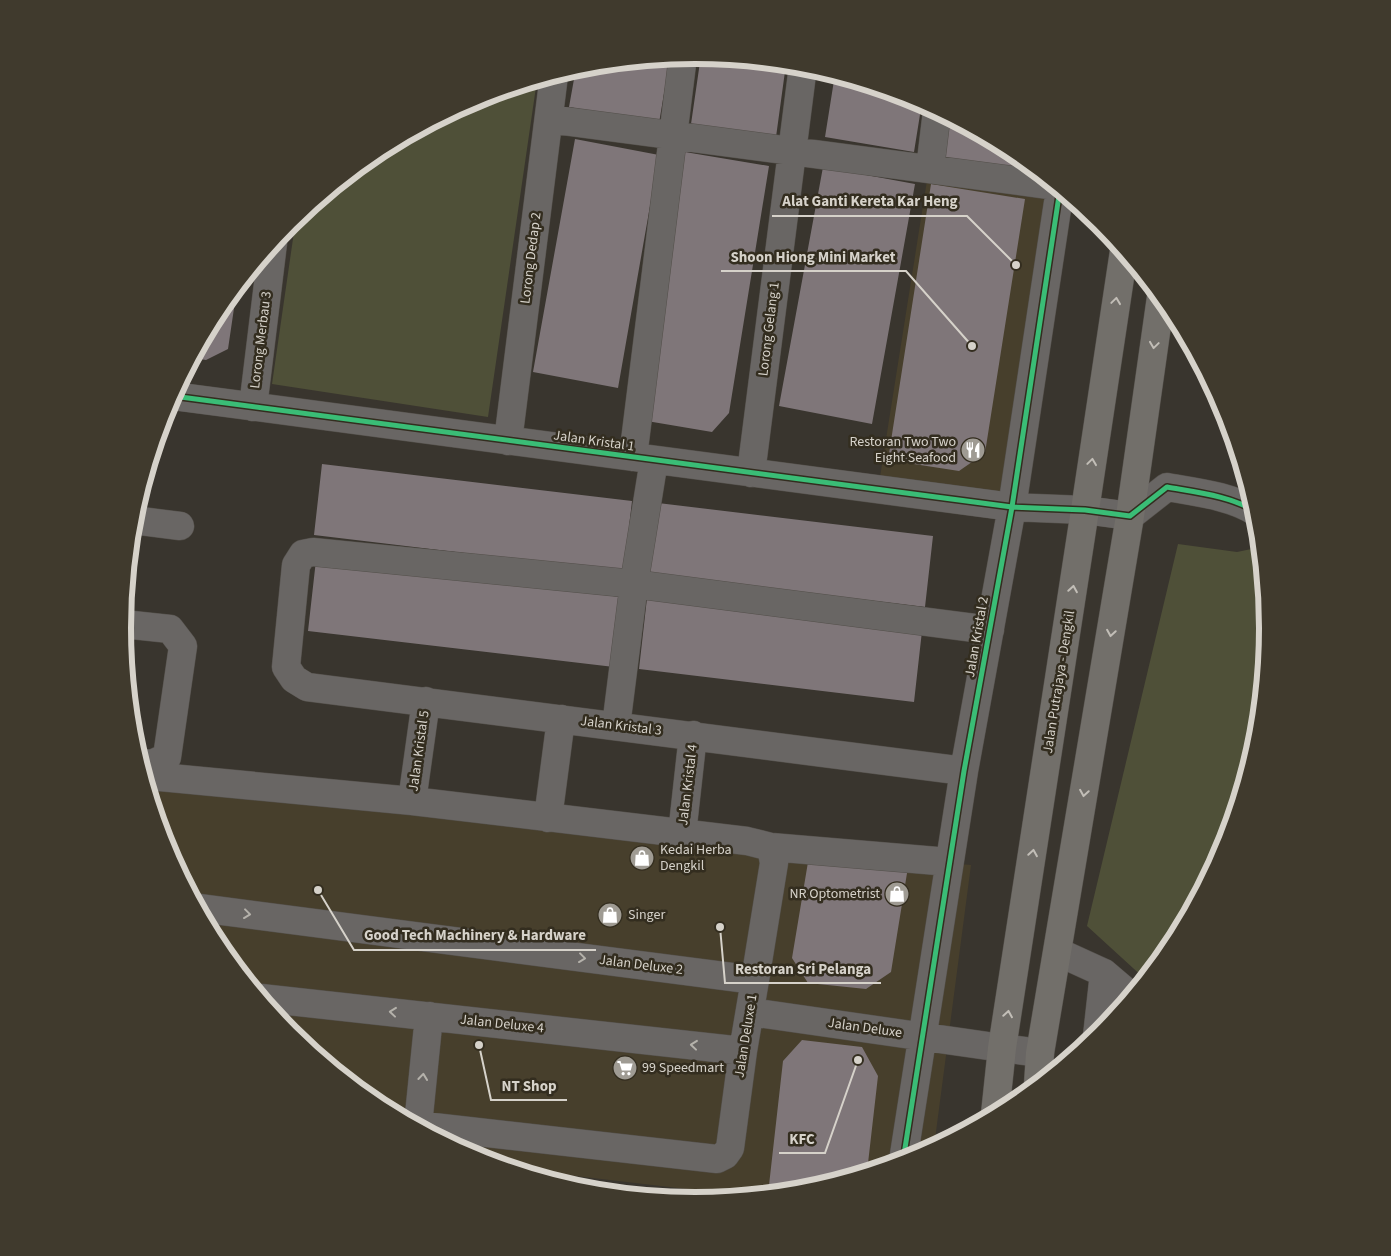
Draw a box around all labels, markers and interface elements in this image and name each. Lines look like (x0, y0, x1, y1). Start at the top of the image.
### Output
callout: Alat Ganti Kereta Kar Heng (772, 186, 967, 216)
text: Alat Ganti Kereta Kar Heng (781, 191, 958, 212)
street label: Lorong Dedap 2 (515, 211, 547, 305)
callout: Shoon Hiong Mini Market (721, 241, 906, 271)
text: Shoon Hiong Mini Market (730, 247, 896, 268)
street label: Lorong Gelang 1 (753, 281, 785, 377)
street label: Lorong Merbau 3 (245, 290, 277, 390)
one-way arrow (1110, 297, 1121, 305)
one-way arrow (1150, 341, 1160, 349)
street label: Jalan Kristal 1 (552, 425, 636, 457)
place label: Restoran Two Two Eight Seafood (849, 432, 956, 468)
restaurant icon: Restoran Two Two Eight Seafood (960, 437, 986, 463)
one-way arrow (1087, 458, 1097, 466)
one-way arrow (1068, 584, 1078, 593)
street label: Jalan Kristal 2 (960, 595, 994, 679)
street label: Jalan Putrajaya - Dengkil (1038, 609, 1080, 755)
one-way arrow (1106, 629, 1116, 637)
street label: Jalan Kristal 5 (403, 709, 435, 793)
street label: Jalan Kristal 3 (579, 711, 663, 741)
street label: Jalan Kristal 4 (673, 743, 703, 827)
one-way arrow (1079, 790, 1090, 798)
place label: Kedai Herba Dengkil (660, 840, 732, 876)
shop icon: Kedai Herba Dengkil (629, 845, 655, 871)
one-way arrow (1027, 849, 1037, 858)
shop icon: NR Optometrist (884, 881, 910, 907)
place label: NR Optometrist (789, 884, 880, 904)
shop icon: Singer (597, 902, 623, 928)
place label: Singer (628, 905, 665, 925)
one-way arrow (243, 908, 251, 919)
callout: Good Tech Machinery & Hardware (354, 920, 596, 950)
text: Good Tech Machinery & Hardware (364, 925, 586, 946)
street label: Jalan Deluxe 2 (598, 950, 684, 980)
one-way arrow (577, 952, 586, 962)
callout: Restoran Sri Pelanga (725, 953, 881, 983)
text: Restoran Sri Pelanga (735, 959, 871, 980)
street label: Jalan Deluxe 1 (730, 993, 762, 1079)
one-way arrow (389, 1007, 397, 1018)
one-way arrow (1002, 1009, 1012, 1018)
street label: Jalan Deluxe 4 (459, 1010, 545, 1038)
street label: Jalan Deluxe (827, 1013, 903, 1043)
one-way arrow (690, 1040, 698, 1051)
supermarket icon: 99 Speedmart (612, 1055, 638, 1081)
place label: 99 Speedmart (642, 1058, 724, 1078)
callout: NT Shop (491, 1070, 567, 1100)
one-way arrow (417, 1073, 428, 1081)
text: NT Shop (501, 1076, 557, 1097)
callout: KFC (779, 1123, 825, 1153)
text: KFC (789, 1129, 815, 1150)

